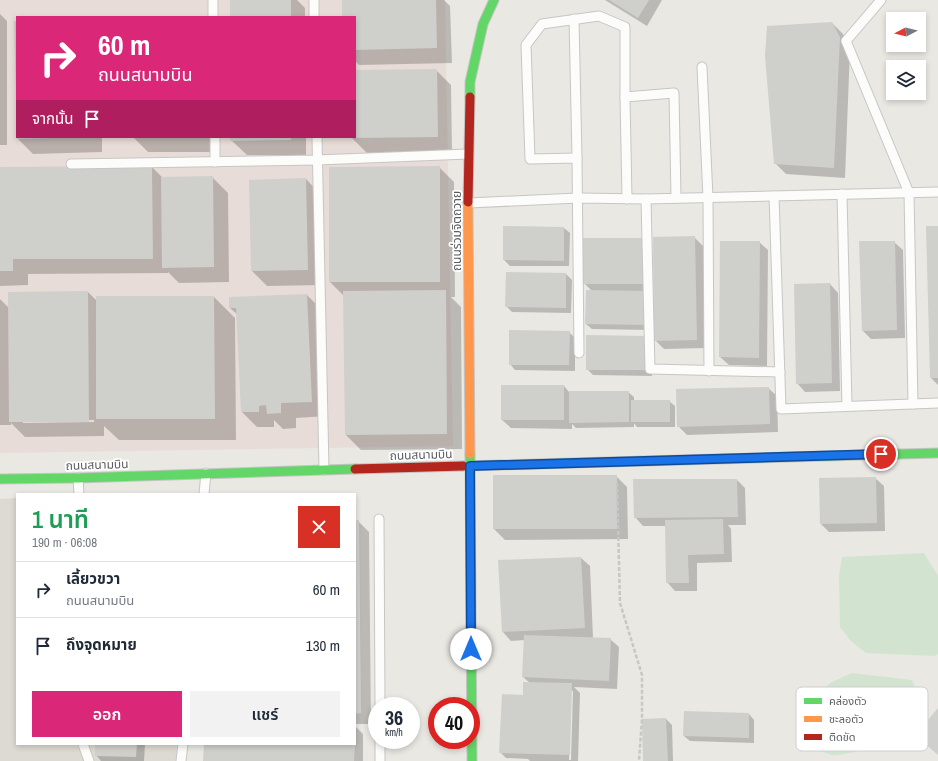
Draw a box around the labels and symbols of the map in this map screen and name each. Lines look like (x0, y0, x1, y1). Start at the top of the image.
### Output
north arrow (886, 12, 926, 52)
street label: ถนนร่วมจิตถวาย (449, 191, 465, 271)
pin (864, 437, 898, 471)
street label: ถนนสนามบิน (389, 446, 453, 464)
street label: ถนนสนามบิน (65, 456, 129, 474)
position arrow (450, 628, 492, 670)
legend (796, 687, 928, 751)
text: คล่องตัว (829, 694, 867, 708)
speed limit sign: 40 (428, 697, 480, 749)
text: ชะลอตัว (829, 712, 864, 726)
text: ติดขัด (829, 730, 856, 744)

